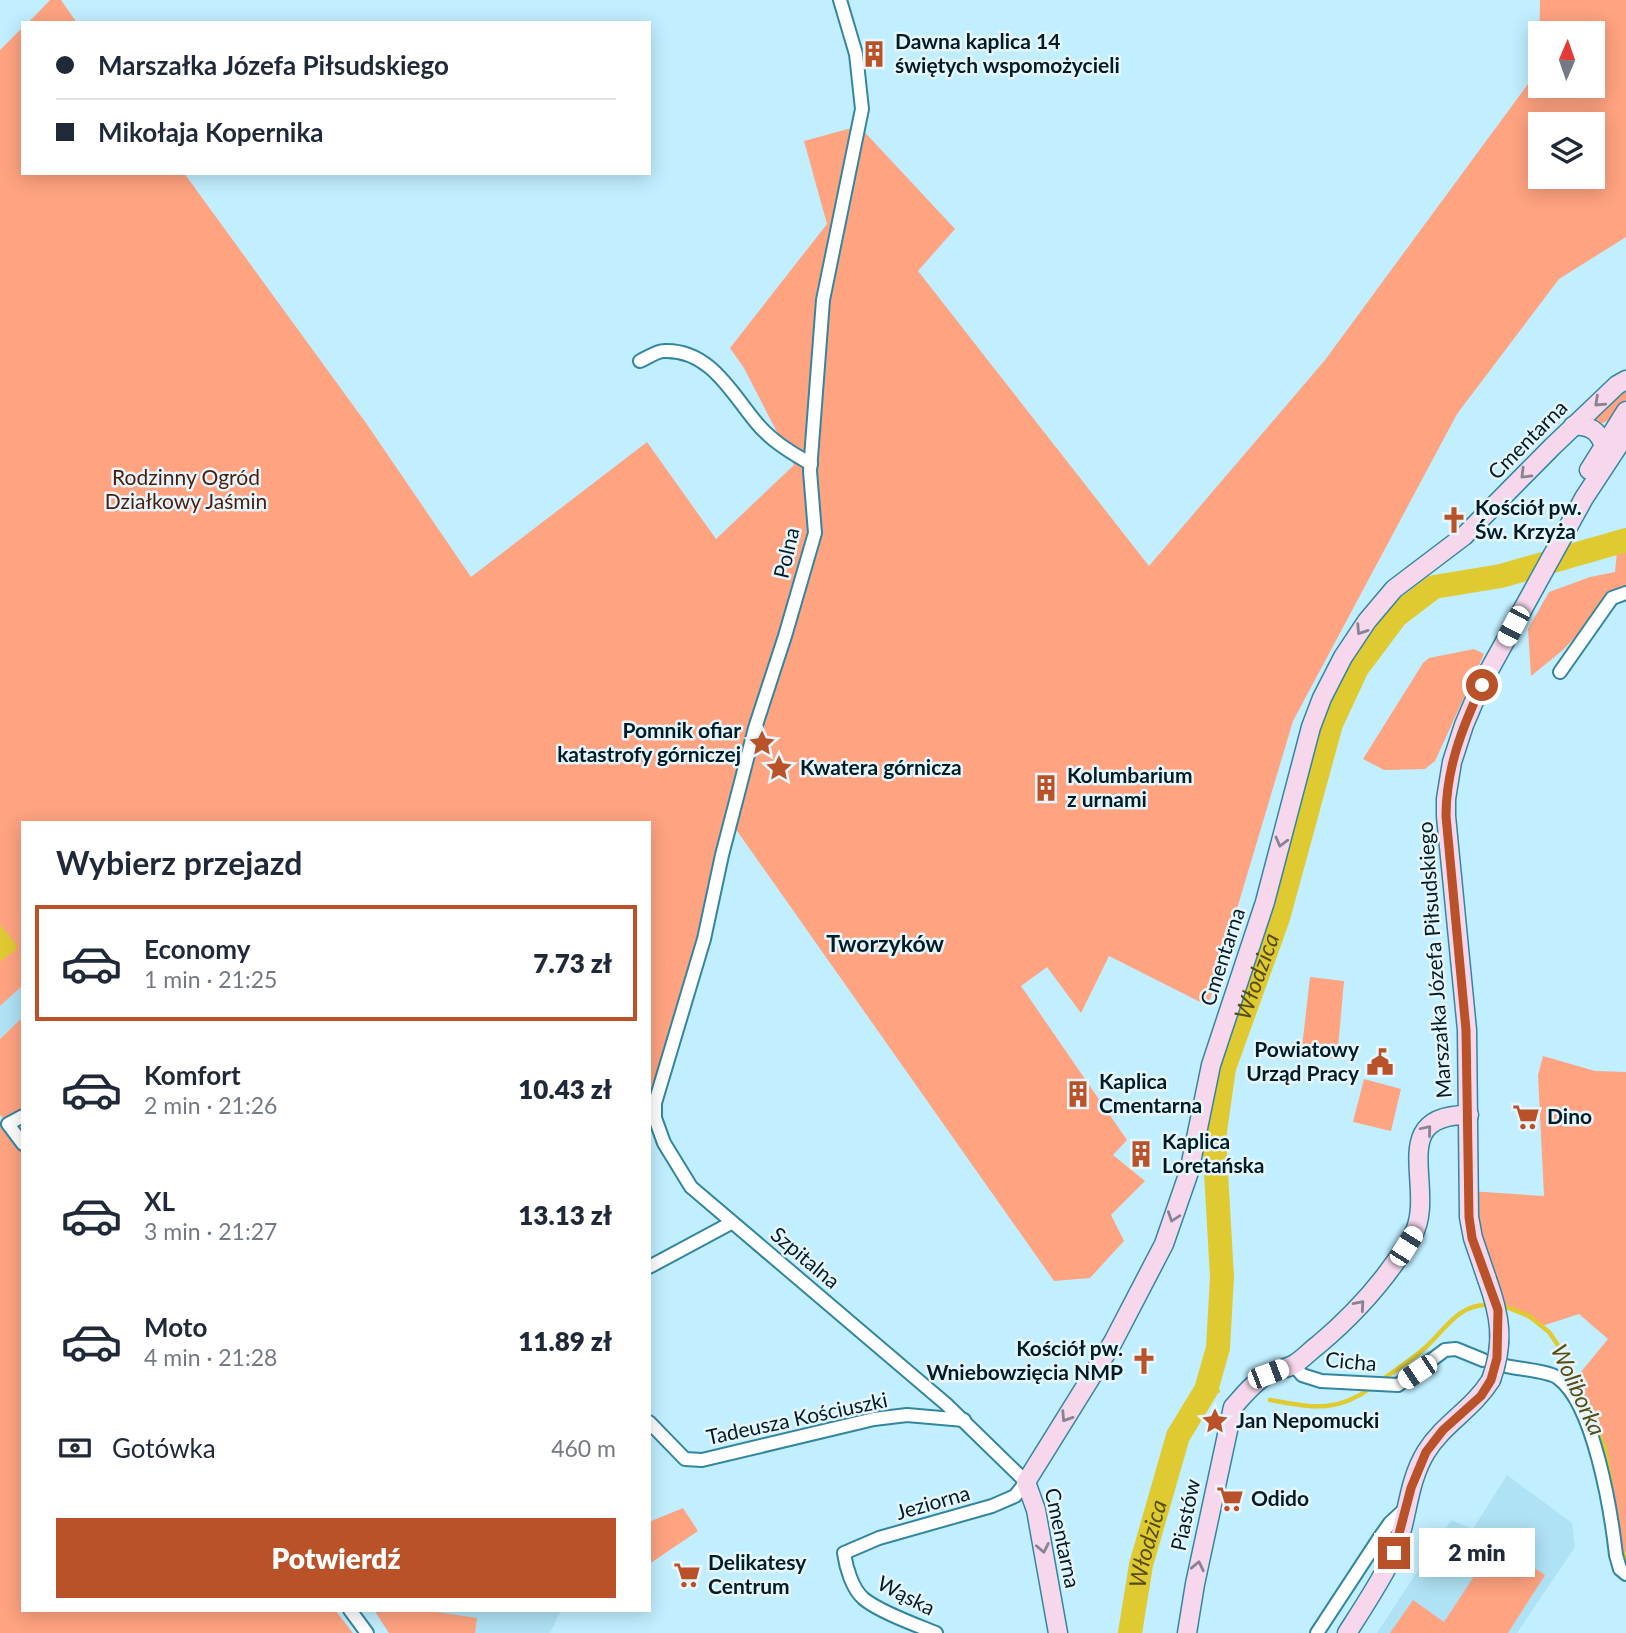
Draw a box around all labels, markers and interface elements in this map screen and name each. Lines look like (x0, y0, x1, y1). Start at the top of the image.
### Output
north arrow (1528, 21, 1605, 98)
map controls (1528, 21, 1605, 189)
place label: Dawna kaplica 14 świętych wspomożycieli (895, 28, 1120, 77)
building icon: Dawna kaplica 14 świętych wspomożycieli (859, 39, 889, 69)
text: Marszałka Józefa Piłsudskiego (98, 49, 449, 81)
button: layers (1528, 112, 1605, 189)
text: Mikołaja Kopernika (98, 116, 324, 148)
street label: Cmentarna (1482, 394, 1572, 484)
one-way arrow (1594, 394, 1607, 407)
park label: Rodzinny Ogród Działkowy Jaśmin (105, 464, 267, 513)
one-way arrow (1520, 466, 1533, 479)
place label: Kościół pw. Św. Krzyża (1475, 494, 1582, 543)
church icon: Kościół pw. Św. Krzyża (1439, 505, 1469, 535)
street label: Polna (768, 525, 803, 580)
car (1494, 603, 1533, 649)
one-way arrow (1356, 623, 1369, 636)
route start (1466, 669, 1498, 701)
place label: Pomnik ofiar katastrofy górniczej (557, 717, 741, 766)
place icon: Pomnik ofiar katastrofy górniczej (747, 728, 777, 758)
place icon: Kwatera górnicza (764, 753, 794, 783)
place label: Kwatera górnicza (800, 754, 962, 779)
place label: Kolumbarium z urnami (1067, 762, 1193, 811)
building icon: Kolumbarium z urnami (1031, 773, 1061, 803)
street label: Marszałka Józefa Piłsudskiego (1411, 821, 1456, 1099)
one-way arrow (1275, 835, 1289, 847)
text: Wybierz przejazd (56, 843, 302, 882)
street label: Cmentarna (1194, 904, 1249, 1009)
district label: Tworzyków (826, 929, 944, 957)
water label: Włodzica (1228, 929, 1284, 1023)
icon: car (60, 932, 123, 995)
text: Economy (144, 933, 250, 965)
text: 7.73 zł (533, 947, 612, 979)
text: 1 min · 21:25 (144, 965, 277, 993)
place label: Powiatowy Urząd Pracy (1246, 1036, 1360, 1085)
public building icon: Powiatowy Urząd Pracy (1365, 1047, 1395, 1077)
icon: car (60, 1058, 123, 1121)
text: Komfort (144, 1059, 241, 1091)
place label: Kaplica Cmentarna (1099, 1068, 1202, 1117)
text: 10.43 zł (518, 1073, 612, 1105)
building icon: Kaplica Cmentarna (1063, 1079, 1093, 1109)
text: 2 min · 21:26 (144, 1091, 277, 1119)
supermarket icon: Dino (1511, 1102, 1541, 1132)
place label: Dino (1547, 1103, 1592, 1128)
one-way arrow (1419, 1125, 1431, 1138)
place label: Kaplica Loretańska (1162, 1128, 1265, 1177)
building icon: Kaplica Loretańska (1126, 1139, 1156, 1169)
icon: car (60, 1184, 123, 1247)
text: XL (144, 1185, 175, 1217)
text: 13.13 zł (518, 1199, 612, 1231)
one-way arrow (1167, 1211, 1181, 1223)
text: 3 min · 21:27 (144, 1217, 277, 1245)
street label: Szpitalna (766, 1221, 846, 1293)
car (1386, 1223, 1427, 1269)
one-way arrow (1352, 1300, 1365, 1312)
icon: car (60, 1310, 123, 1373)
text: Moto (144, 1311, 207, 1343)
text: 11.89 zł (518, 1325, 612, 1357)
place label: Kościół pw. Wniebowzięcia NMP (926, 1335, 1123, 1384)
water label: Woliborka (1546, 1340, 1612, 1440)
text: 4 min · 21:28 (144, 1343, 277, 1371)
church icon: Kościół pw. Wniebowzięcia NMP (1129, 1346, 1159, 1376)
street label: Cicha (1325, 1346, 1378, 1375)
car (1394, 1352, 1441, 1392)
car (1245, 1357, 1292, 1391)
street label: Tadeusza Kościuszki (704, 1386, 890, 1449)
place icon: Jan Nepomucki (1200, 1406, 1230, 1436)
place label: Jan Nepomucki (1236, 1407, 1379, 1432)
one-way arrow (1061, 1410, 1074, 1423)
icon: cash (56, 1429, 94, 1467)
text: Gotówka (112, 1432, 216, 1464)
text: 460 m (551, 1434, 616, 1462)
street label: Piastów (1165, 1476, 1204, 1553)
street label: Jeziorna (893, 1479, 972, 1524)
supermarket icon: Odido (1215, 1484, 1245, 1514)
street label: Cmentarna (1041, 1485, 1086, 1590)
place label: Odido (1251, 1485, 1309, 1510)
water label: Włodzica (1123, 1496, 1172, 1590)
button: Potwierdź (56, 1518, 616, 1598)
callout: 2 min (1418, 1528, 1534, 1578)
route end (1378, 1537, 1410, 1569)
text: 2 min (1448, 1538, 1506, 1566)
one-way arrow (1035, 1542, 1050, 1554)
place label: Delikatesy Centrum (708, 1549, 807, 1598)
supermarket icon: Delikatesy Centrum (672, 1560, 702, 1590)
one-way arrow (1190, 1560, 1205, 1572)
street label: Wąska (874, 1570, 940, 1620)

